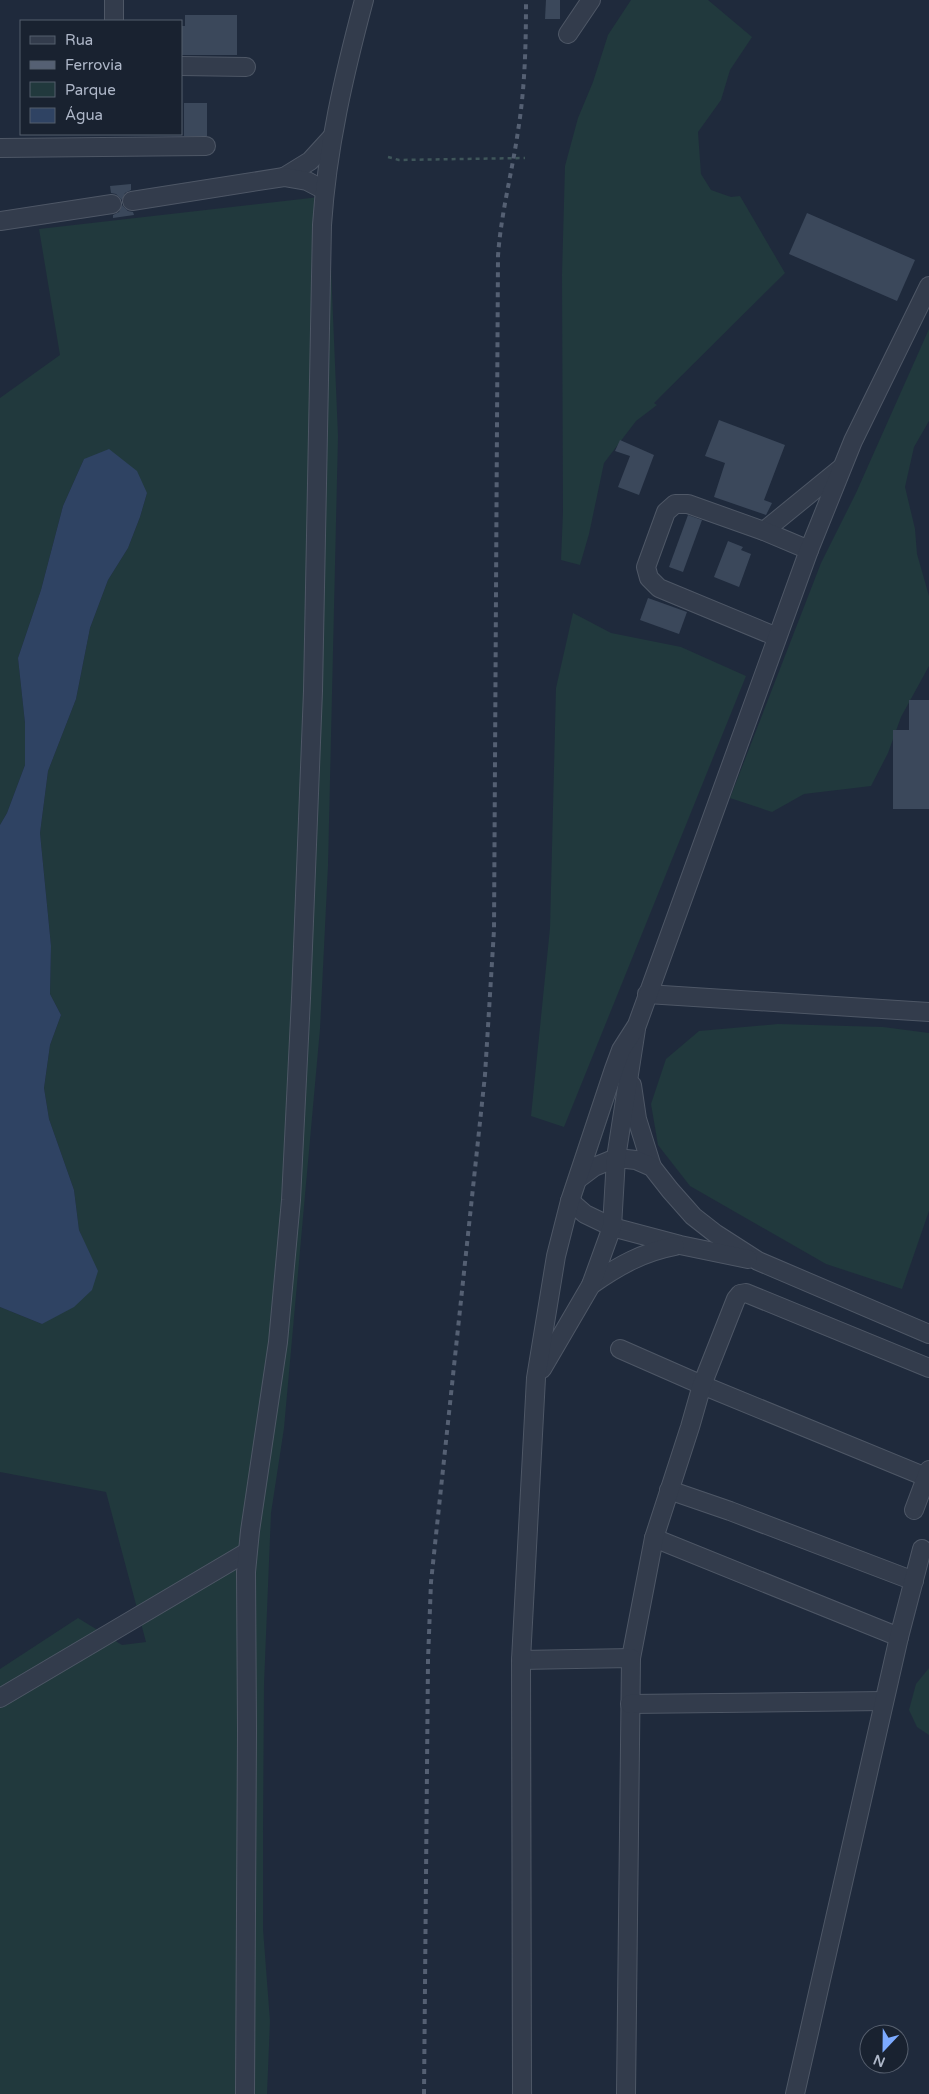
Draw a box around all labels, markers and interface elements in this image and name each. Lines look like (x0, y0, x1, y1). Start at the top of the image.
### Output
legend (20, 20, 182, 135)
text: Rua (65, 31, 93, 49)
text: Ferrovia (65, 56, 122, 74)
text: Parque (65, 81, 116, 99)
text: Água (65, 106, 103, 124)
north arrow (859, 2024, 909, 2074)
text: N (871, 2051, 888, 2071)

